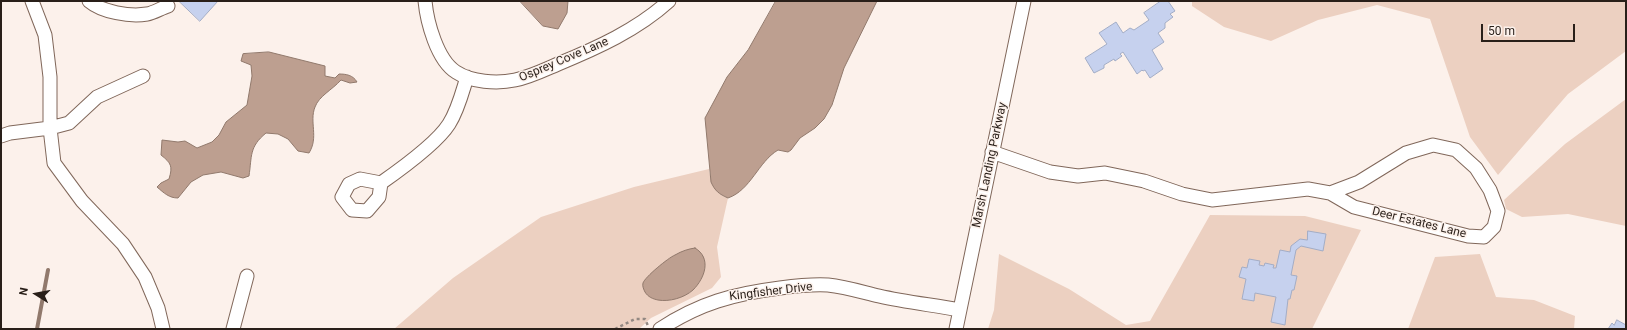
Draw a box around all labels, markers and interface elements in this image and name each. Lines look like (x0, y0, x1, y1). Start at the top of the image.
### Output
scale bar (1483, 16, 1577, 42)
text: 50 m (1488, 24, 1515, 38)
street label: Osprey Cove Lane (517, 35, 611, 85)
street label: Marsh Landing Parkway (970, 101, 1010, 229)
street label: Deer Estates Lane (1370, 204, 1468, 242)
north arrow (16, 274, 56, 314)
street label: Kingfisher Drive (729, 280, 813, 304)
text: N (17, 287, 31, 297)

